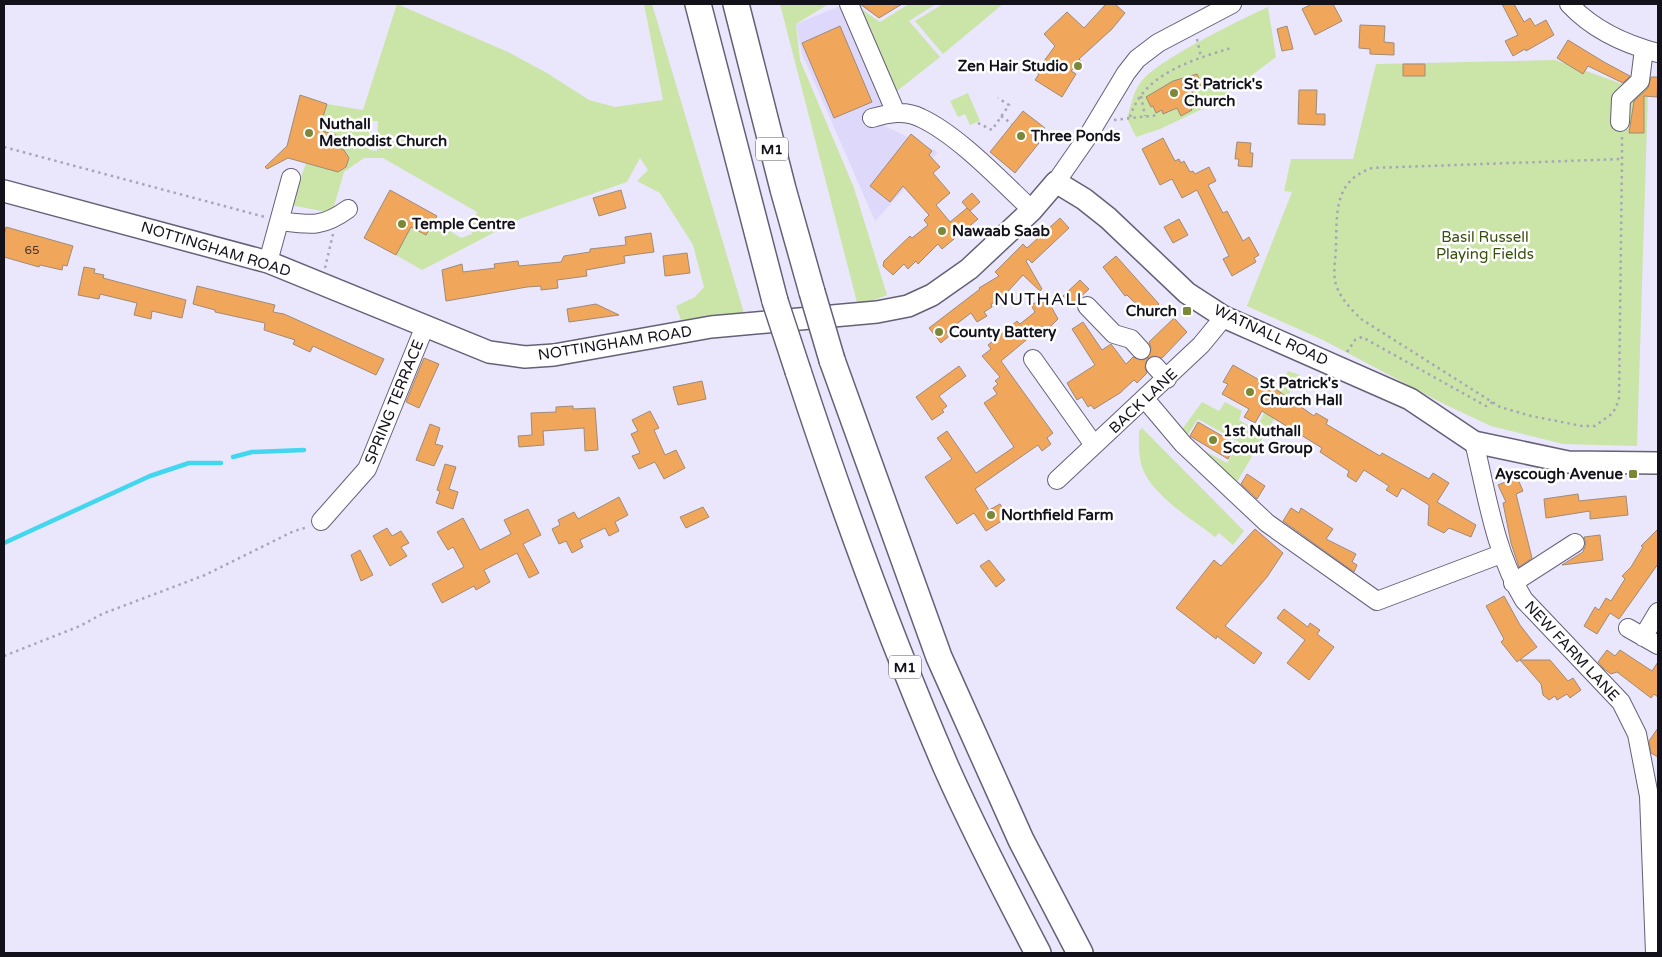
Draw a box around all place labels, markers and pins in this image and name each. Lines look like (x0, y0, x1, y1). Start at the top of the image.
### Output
place label: Zen Hair Studio (958, 57, 1068, 75)
marker: Zen Hair Studio (1072, 60, 1084, 72)
place label: St Patrick's Church (1184, 75, 1262, 110)
marker: St Patrick's Church (1168, 87, 1180, 99)
place label: Nuthall Methodist Church (319, 115, 447, 150)
marker: Nuthall Methodist Church (303, 127, 315, 139)
place label: Three Ponds (1030, 127, 1120, 145)
marker: Three Ponds (1015, 130, 1027, 142)
place label: Temple Centre (411, 215, 516, 234)
marker: Temple Centre (396, 218, 408, 230)
place label: Nawaab Saab (952, 222, 1050, 240)
marker: Nawaab Saab (936, 225, 948, 237)
place label: Church (1126, 302, 1177, 320)
marker: Church (1181, 305, 1193, 317)
place label: County Battery (949, 323, 1056, 342)
marker: County Battery (933, 326, 945, 338)
place label: St Patrick's Church Hall (1260, 374, 1342, 409)
marker: St Patrick's Church Hall (1244, 386, 1256, 398)
place label: 1st Nuthall Scout Group (1223, 422, 1313, 458)
marker: 1st Nuthall Scout Group (1207, 434, 1219, 446)
place label: Ayscough Avenue (1495, 465, 1624, 484)
marker: Ayscough Avenue (1627, 468, 1639, 480)
place label: Northfield Farm (1001, 506, 1113, 524)
marker: Northfield Farm (985, 509, 997, 521)

